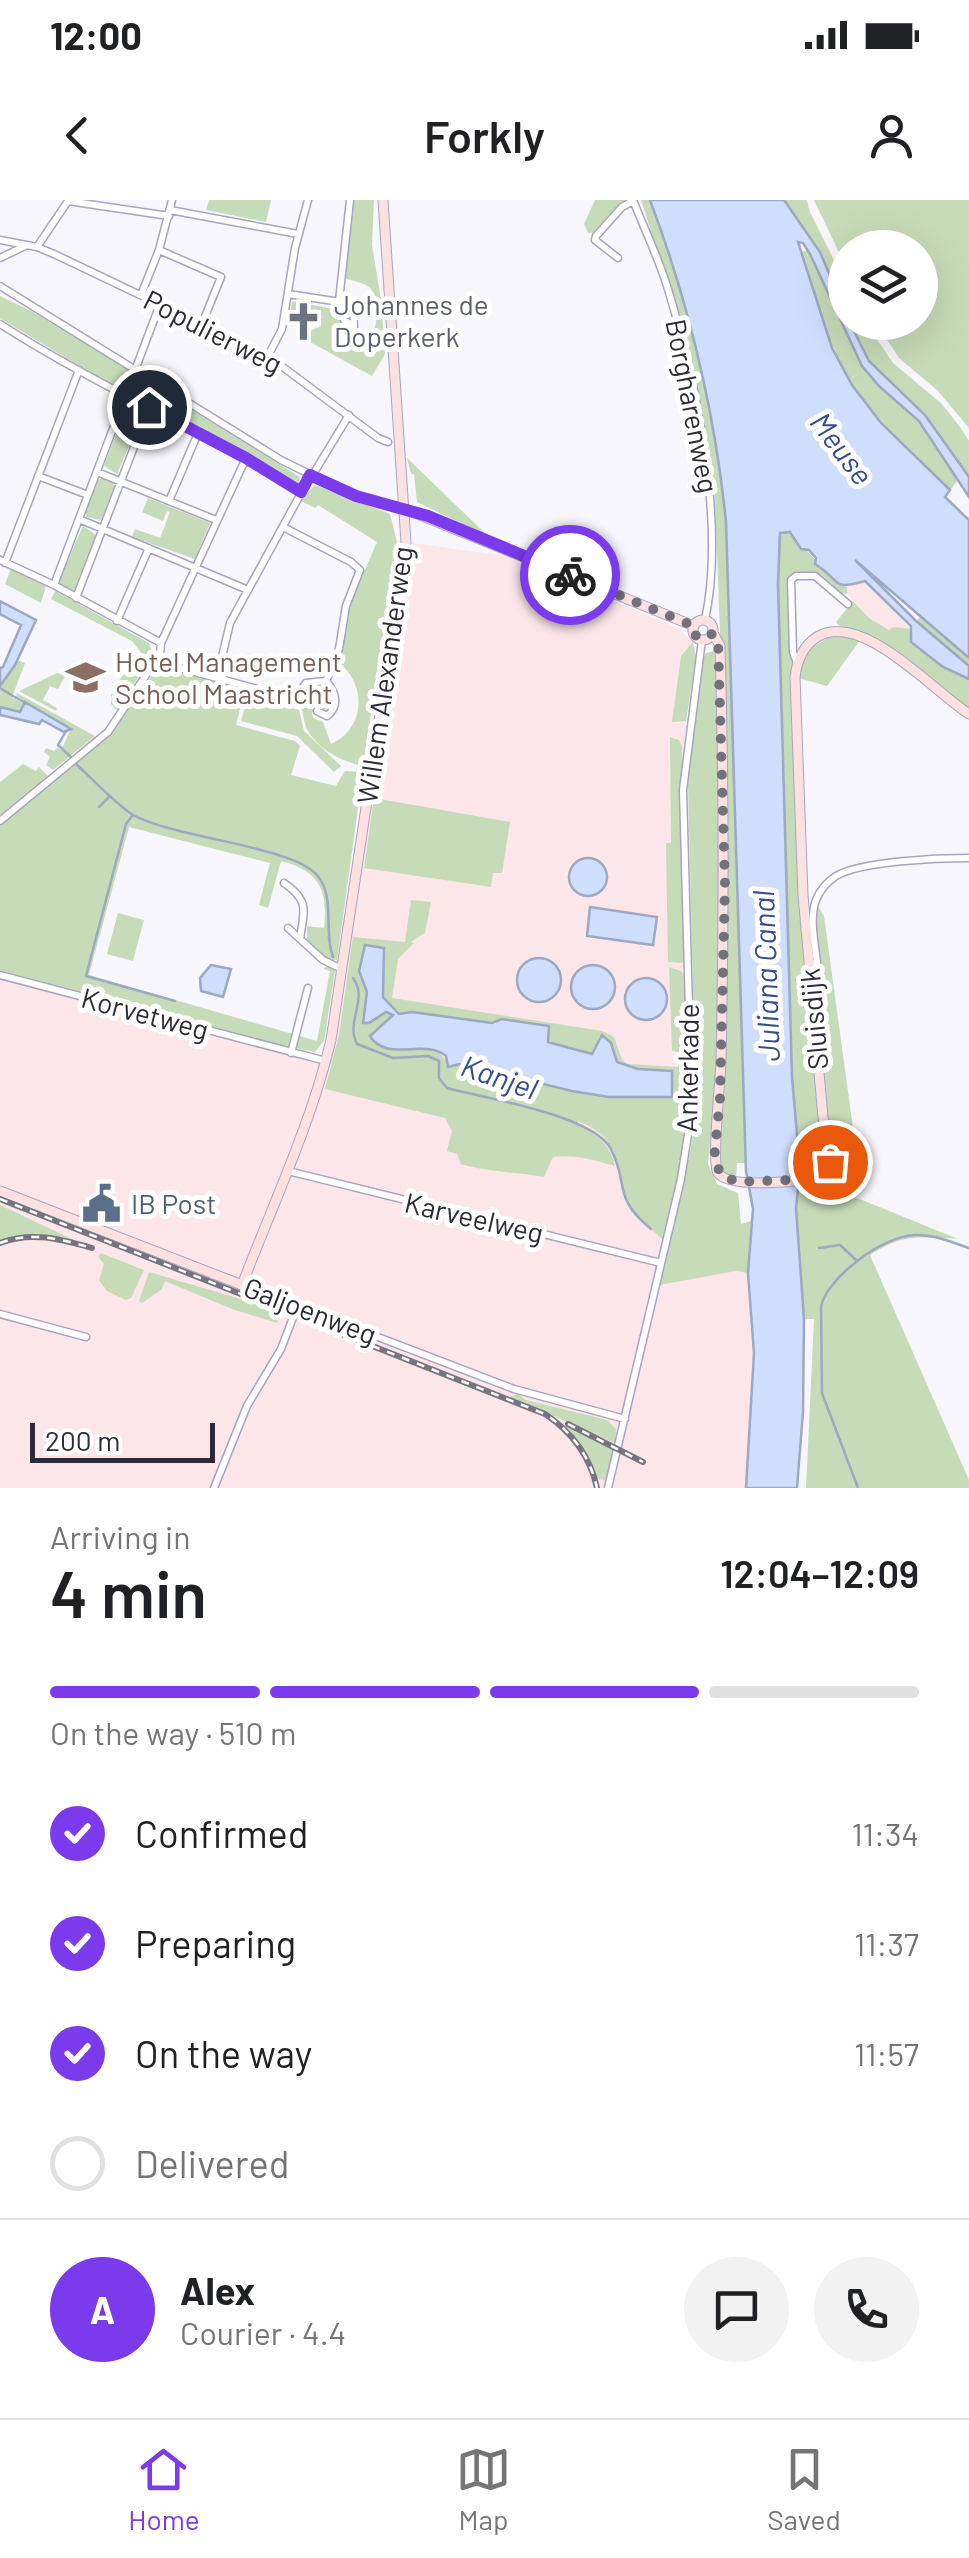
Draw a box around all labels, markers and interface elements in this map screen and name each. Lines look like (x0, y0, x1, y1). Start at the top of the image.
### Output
text: 12:00 (50, 12, 142, 58)
icon: back (50, 108, 105, 163)
text: Forkly (424, 108, 545, 162)
icon: person (864, 108, 919, 163)
map controls (828, 230, 938, 340)
button: layers (828, 230, 938, 340)
street label: Populierweg (139, 282, 288, 381)
place label: Johannes de Doperkerk (334, 287, 489, 353)
church icon: Johannes de Doperkerk (283, 300, 325, 342)
street label: Borgharenweg (659, 316, 727, 496)
pin (107, 365, 192, 450)
icon: home (122, 380, 177, 435)
water label: Meuse (804, 404, 881, 491)
courier (520, 525, 620, 625)
street label: Willem Alexanderweg (349, 544, 419, 806)
icon: bike (543, 548, 598, 603)
place label: Hotel Management School Maastricht (115, 644, 342, 710)
school or university icon: Hotel Management School Maastricht (64, 657, 106, 699)
water label: Juliana Canal (744, 890, 786, 1062)
street label: Sluisdijk (792, 967, 834, 1071)
street label: Korvetweg (78, 980, 213, 1046)
street label: Ankerkade (669, 1003, 705, 1133)
water label: Kanjel (457, 1046, 543, 1106)
pin (788, 1120, 873, 1205)
icon: bag (803, 1135, 858, 1190)
public building icon: IB Post (80, 1183, 122, 1225)
street label: Karveelweg (402, 1185, 547, 1249)
place label: IB Post (131, 1186, 216, 1220)
street label: Galjoenweg (239, 1269, 381, 1351)
scale bar (30, 1418, 215, 1462)
text: 200 m (45, 1423, 120, 1457)
text: Arriving in (50, 1517, 190, 1555)
text: 12:04–12:09 (720, 1550, 919, 1596)
text: 4 min (50, 1553, 207, 1631)
text: On the way · 510 m (50, 1713, 297, 1751)
icon: check (50, 1806, 105, 1861)
text: Confirmed (135, 1810, 308, 1856)
text: 11:34 (852, 1814, 919, 1852)
icon: check (50, 1916, 105, 1971)
text: Preparing (135, 1920, 296, 1966)
text: 11:37 (854, 1924, 919, 1962)
icon: check (50, 2026, 105, 2081)
text: On the way (135, 2030, 312, 2076)
text: 11:57 (854, 2034, 919, 2072)
text: Delivered (135, 2140, 289, 2186)
button: chat (684, 2257, 789, 2362)
button: phone (814, 2257, 919, 2362)
text: Alex (180, 2267, 255, 2313)
text: A (90, 2286, 115, 2332)
text: Courier · 4.4 (180, 2313, 346, 2351)
tab: Home (128, 2442, 200, 2536)
tab: Map (456, 2442, 511, 2536)
tab: Saved (767, 2442, 841, 2536)

